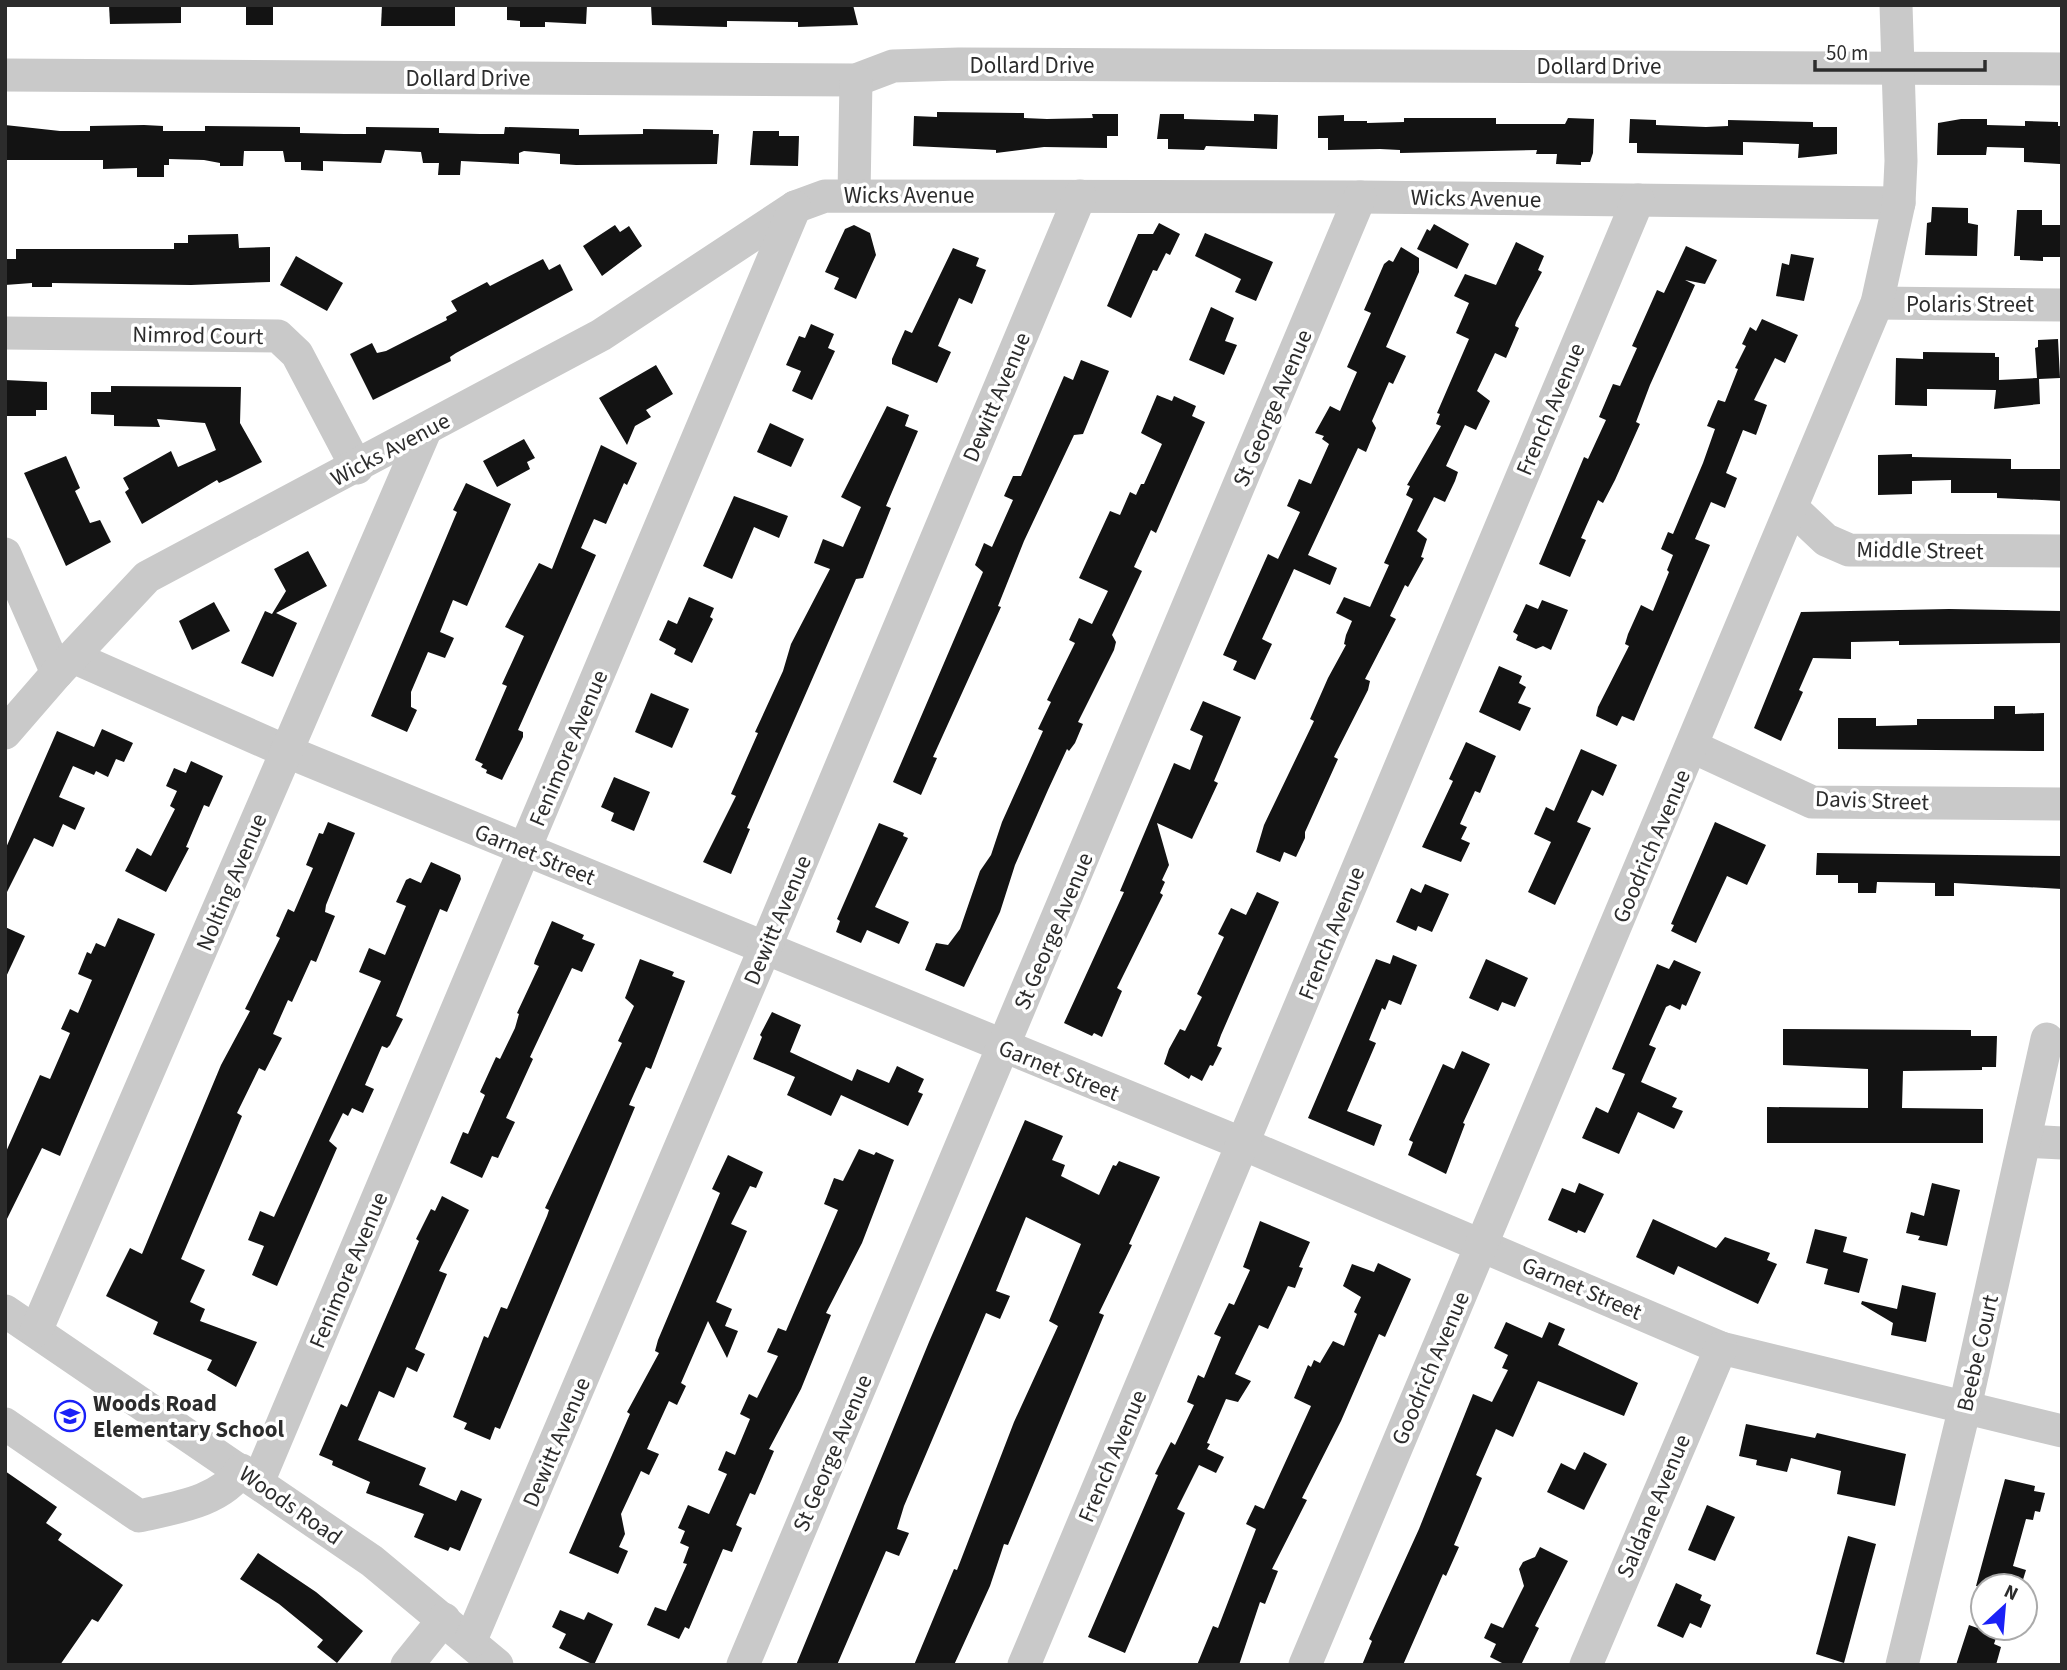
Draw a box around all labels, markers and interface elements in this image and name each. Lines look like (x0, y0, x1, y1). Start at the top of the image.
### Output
scale bar (1815, 28, 1985, 72)
text: 50 m (1826, 38, 1868, 68)
street label: Dollard Drive (970, 49, 1094, 82)
street label: Dollard Drive (1537, 50, 1661, 83)
street label: Dollard Drive (406, 62, 530, 95)
street label: Wicks Avenue (844, 179, 974, 212)
street label: Wicks Avenue (1410, 181, 1542, 216)
street label: Polaris Street (1906, 288, 2034, 321)
street label: Nimrod Court (132, 318, 264, 353)
street label: St George Avenue (1224, 324, 1320, 492)
street label: Dewitt Avenue (954, 327, 1039, 467)
street label: French Avenue (1508, 338, 1593, 481)
street label: Wicks Avenue (325, 404, 456, 495)
street label: Middle Street (1856, 533, 1984, 568)
street label: Fenimore Avenue (521, 665, 616, 831)
street label: Goodrich Avenue (1604, 764, 1699, 928)
street label: Davis Street (1814, 782, 1930, 819)
street label: Nolting Avenue (188, 808, 275, 956)
street label: Garnet Street (470, 815, 600, 894)
street label: St George Avenue (1005, 847, 1101, 1015)
street label: Dewitt Avenue (735, 850, 820, 990)
street label: French Avenue (1290, 862, 1373, 1005)
street label: Garnet Street (994, 1031, 1124, 1110)
street label: Fenimore Avenue (301, 1187, 396, 1353)
street label: Garnet Street (1517, 1248, 1647, 1329)
street label: Goodrich Avenue (1383, 1286, 1478, 1450)
street label: Beebe Court (1948, 1291, 2007, 1415)
street label: St George Avenue (784, 1369, 880, 1537)
street label: Dewitt Avenue (514, 1372, 599, 1512)
street label: French Avenue (1070, 1385, 1155, 1528)
place label: Woods Road Elementary School (93, 1387, 284, 1446)
school or university icon: Woods Road Elementary School (53, 1399, 87, 1433)
street label: Saldane Avenue (1608, 1429, 1699, 1583)
street label: Woods Road (232, 1458, 349, 1553)
north arrow (1969, 1572, 2039, 1642)
text: N (1999, 1578, 2022, 1608)

